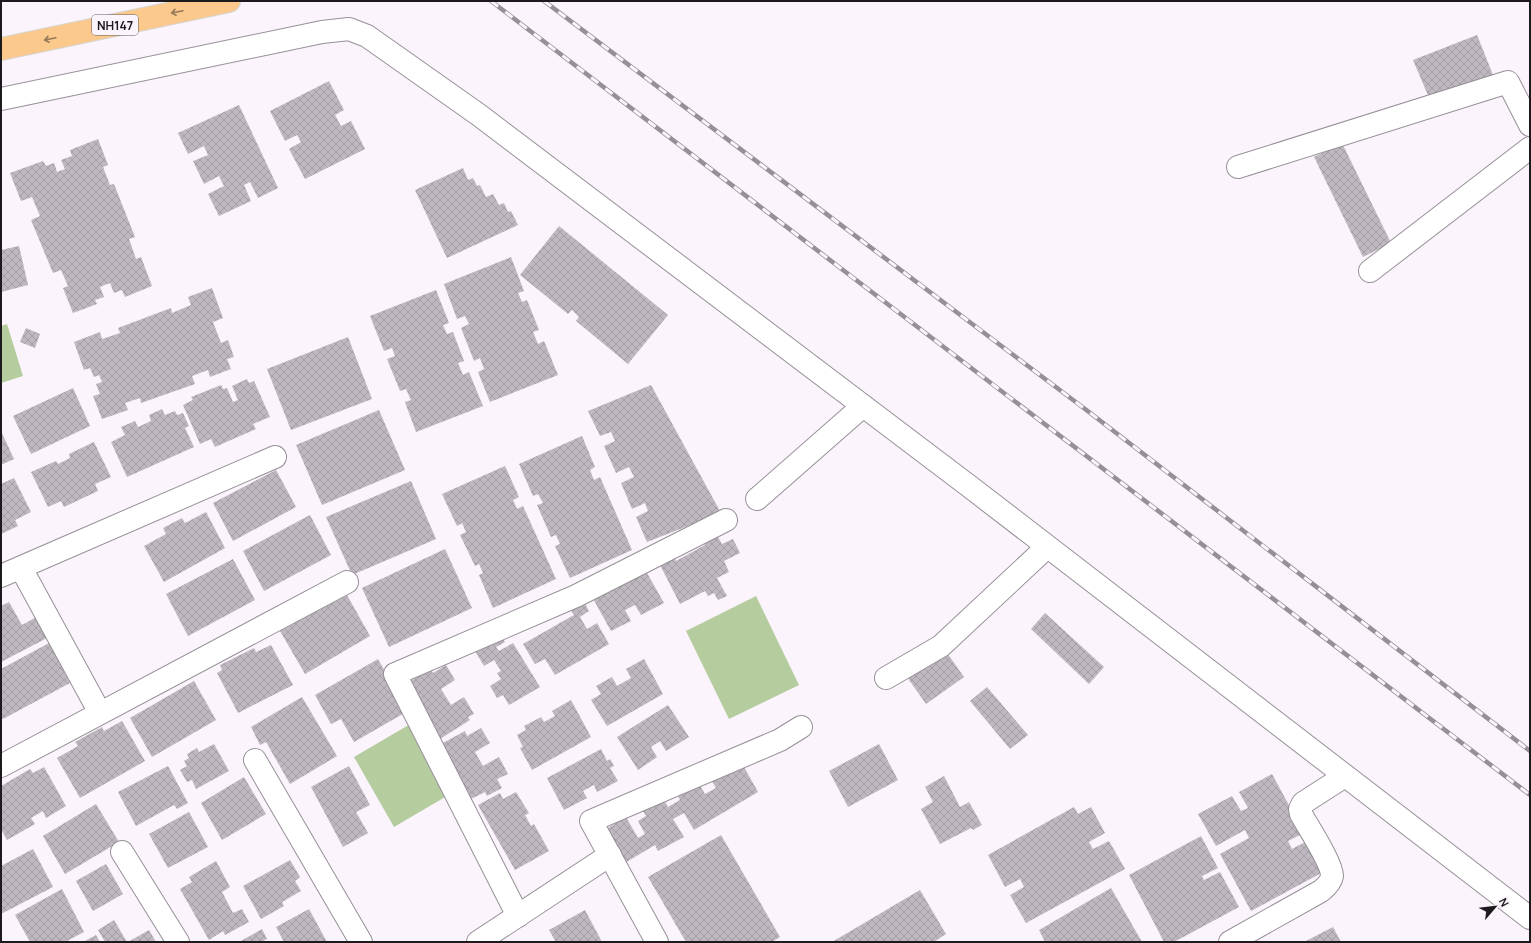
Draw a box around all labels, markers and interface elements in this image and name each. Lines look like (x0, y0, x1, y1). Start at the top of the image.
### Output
one-way arrow (171, 8, 184, 16)
road number: NH147 (92, 15, 138, 35)
one-way arrow (44, 35, 57, 43)
north arrow (1475, 887, 1515, 927)
text: N (1496, 895, 1513, 909)

